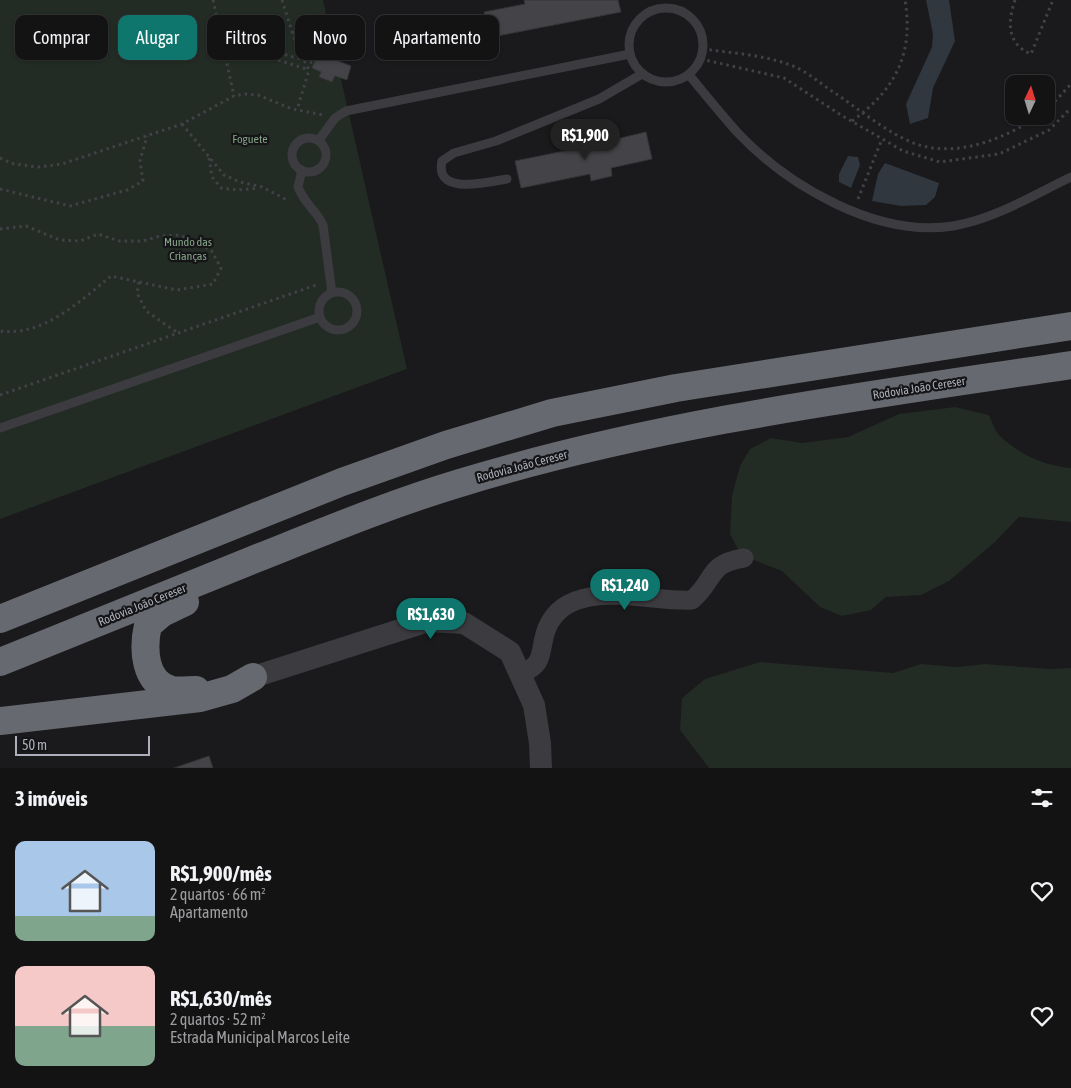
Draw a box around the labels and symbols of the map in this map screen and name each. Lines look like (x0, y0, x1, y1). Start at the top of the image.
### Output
north arrow (1005, 75, 1055, 125)
pin: R$1,900 (539, 119, 631, 161)
park label: Foguete (232, 132, 268, 146)
park label: Mundo das Crianças (164, 235, 212, 263)
street label: Rodovia João Cereser (872, 374, 967, 402)
street label: Rodovia João Cereser (475, 447, 569, 485)
pin: R$1,240 (579, 568, 671, 611)
street label: Rodovia João Cereser (96, 581, 188, 629)
pin: R$1,630 (385, 598, 477, 640)
scale bar (15, 733, 150, 756)

